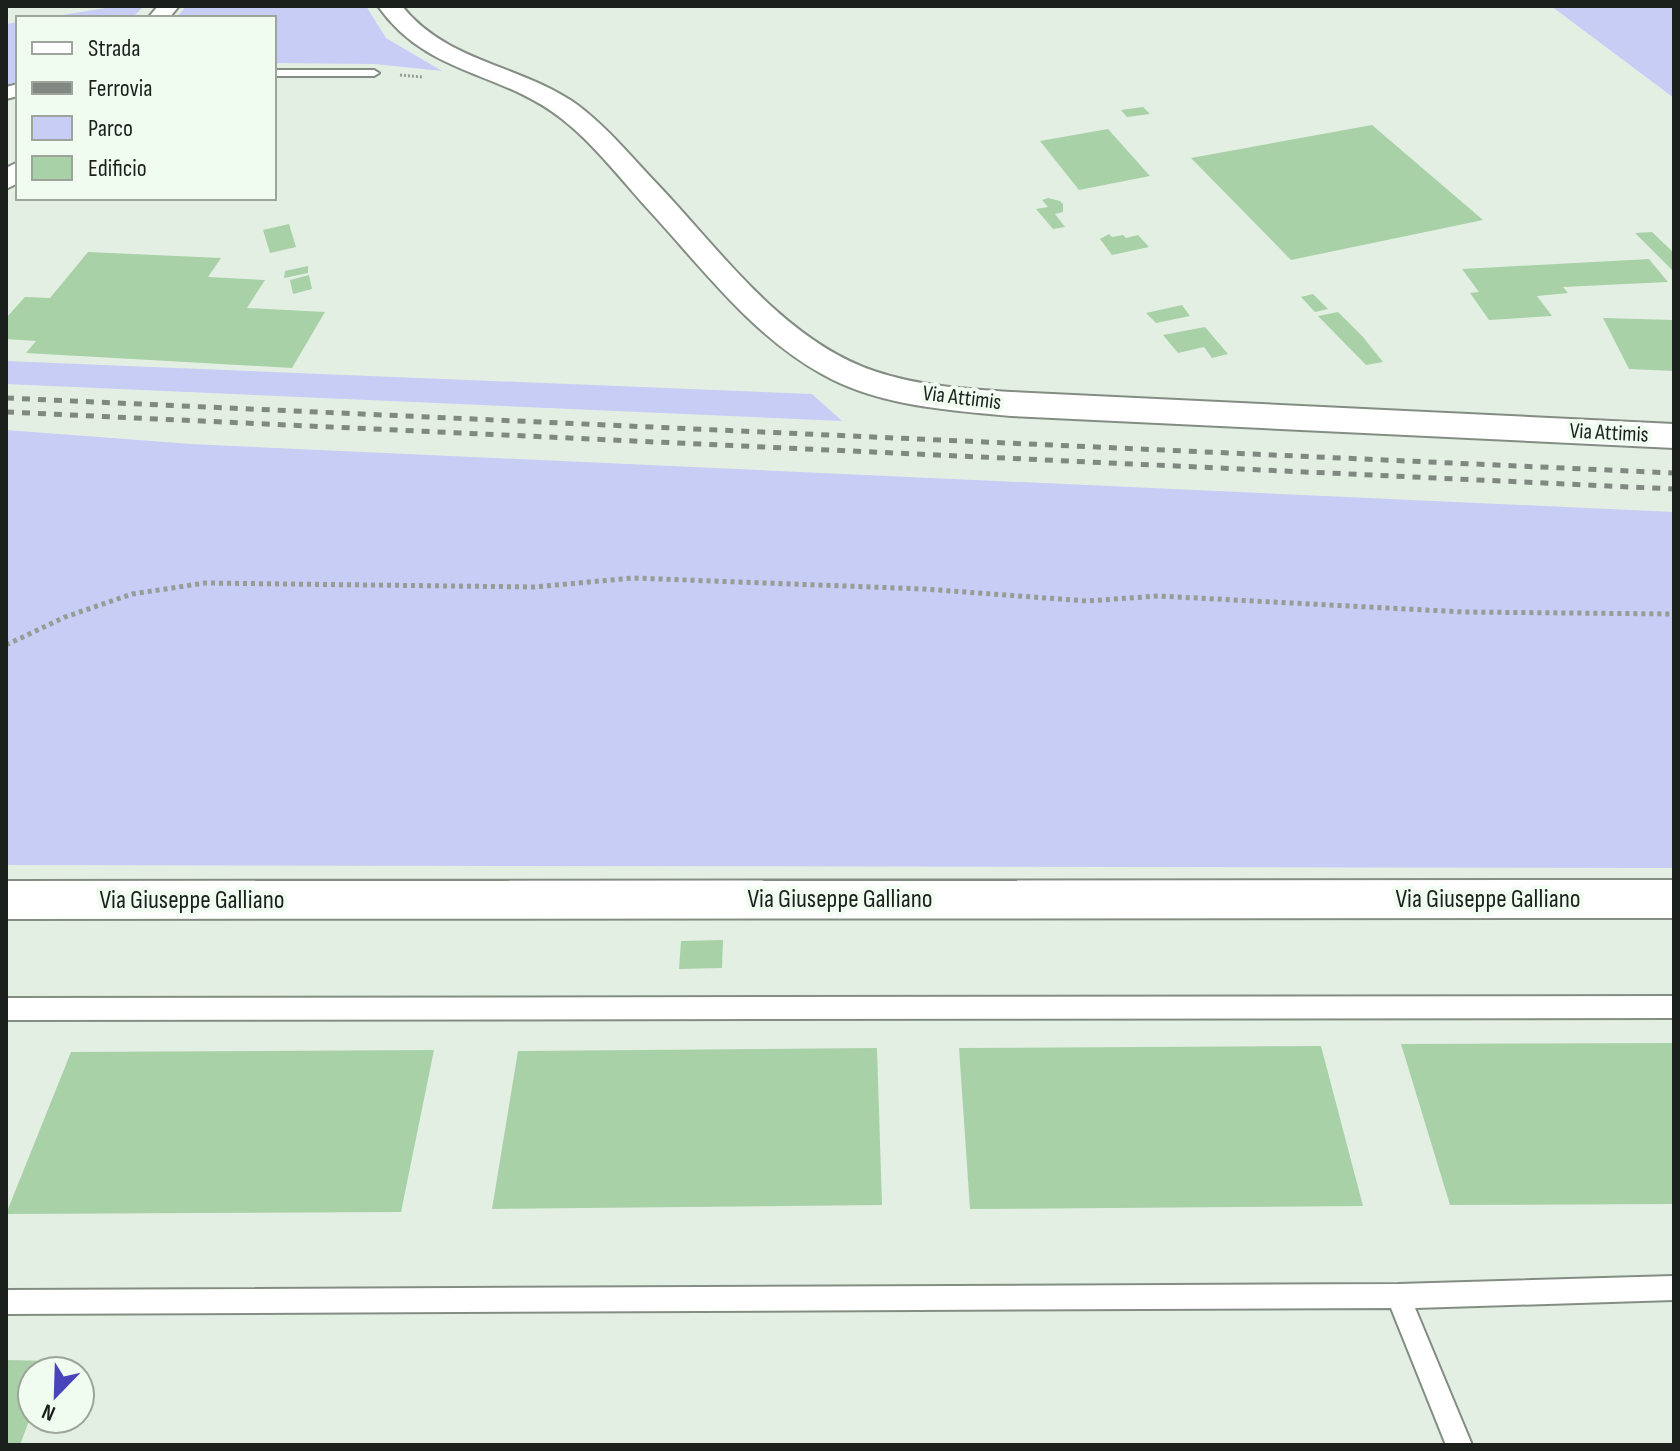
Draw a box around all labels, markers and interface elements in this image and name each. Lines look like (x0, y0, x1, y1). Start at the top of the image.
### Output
legend (16, 16, 276, 200)
text: Strada (88, 34, 141, 63)
text: Ferrovia (88, 74, 153, 103)
text: Parco (88, 114, 133, 143)
text: Edificio (88, 154, 147, 183)
street label: Via Attimis (921, 380, 1003, 416)
street label: Via Attimis (1569, 417, 1649, 449)
street label: Via Giuseppe Galliano (747, 884, 933, 915)
street label: Via Giuseppe Galliano (1395, 884, 1581, 915)
street label: Via Giuseppe Galliano (99, 885, 285, 916)
north arrow (16, 1355, 96, 1435)
text: N (38, 1397, 59, 1427)

